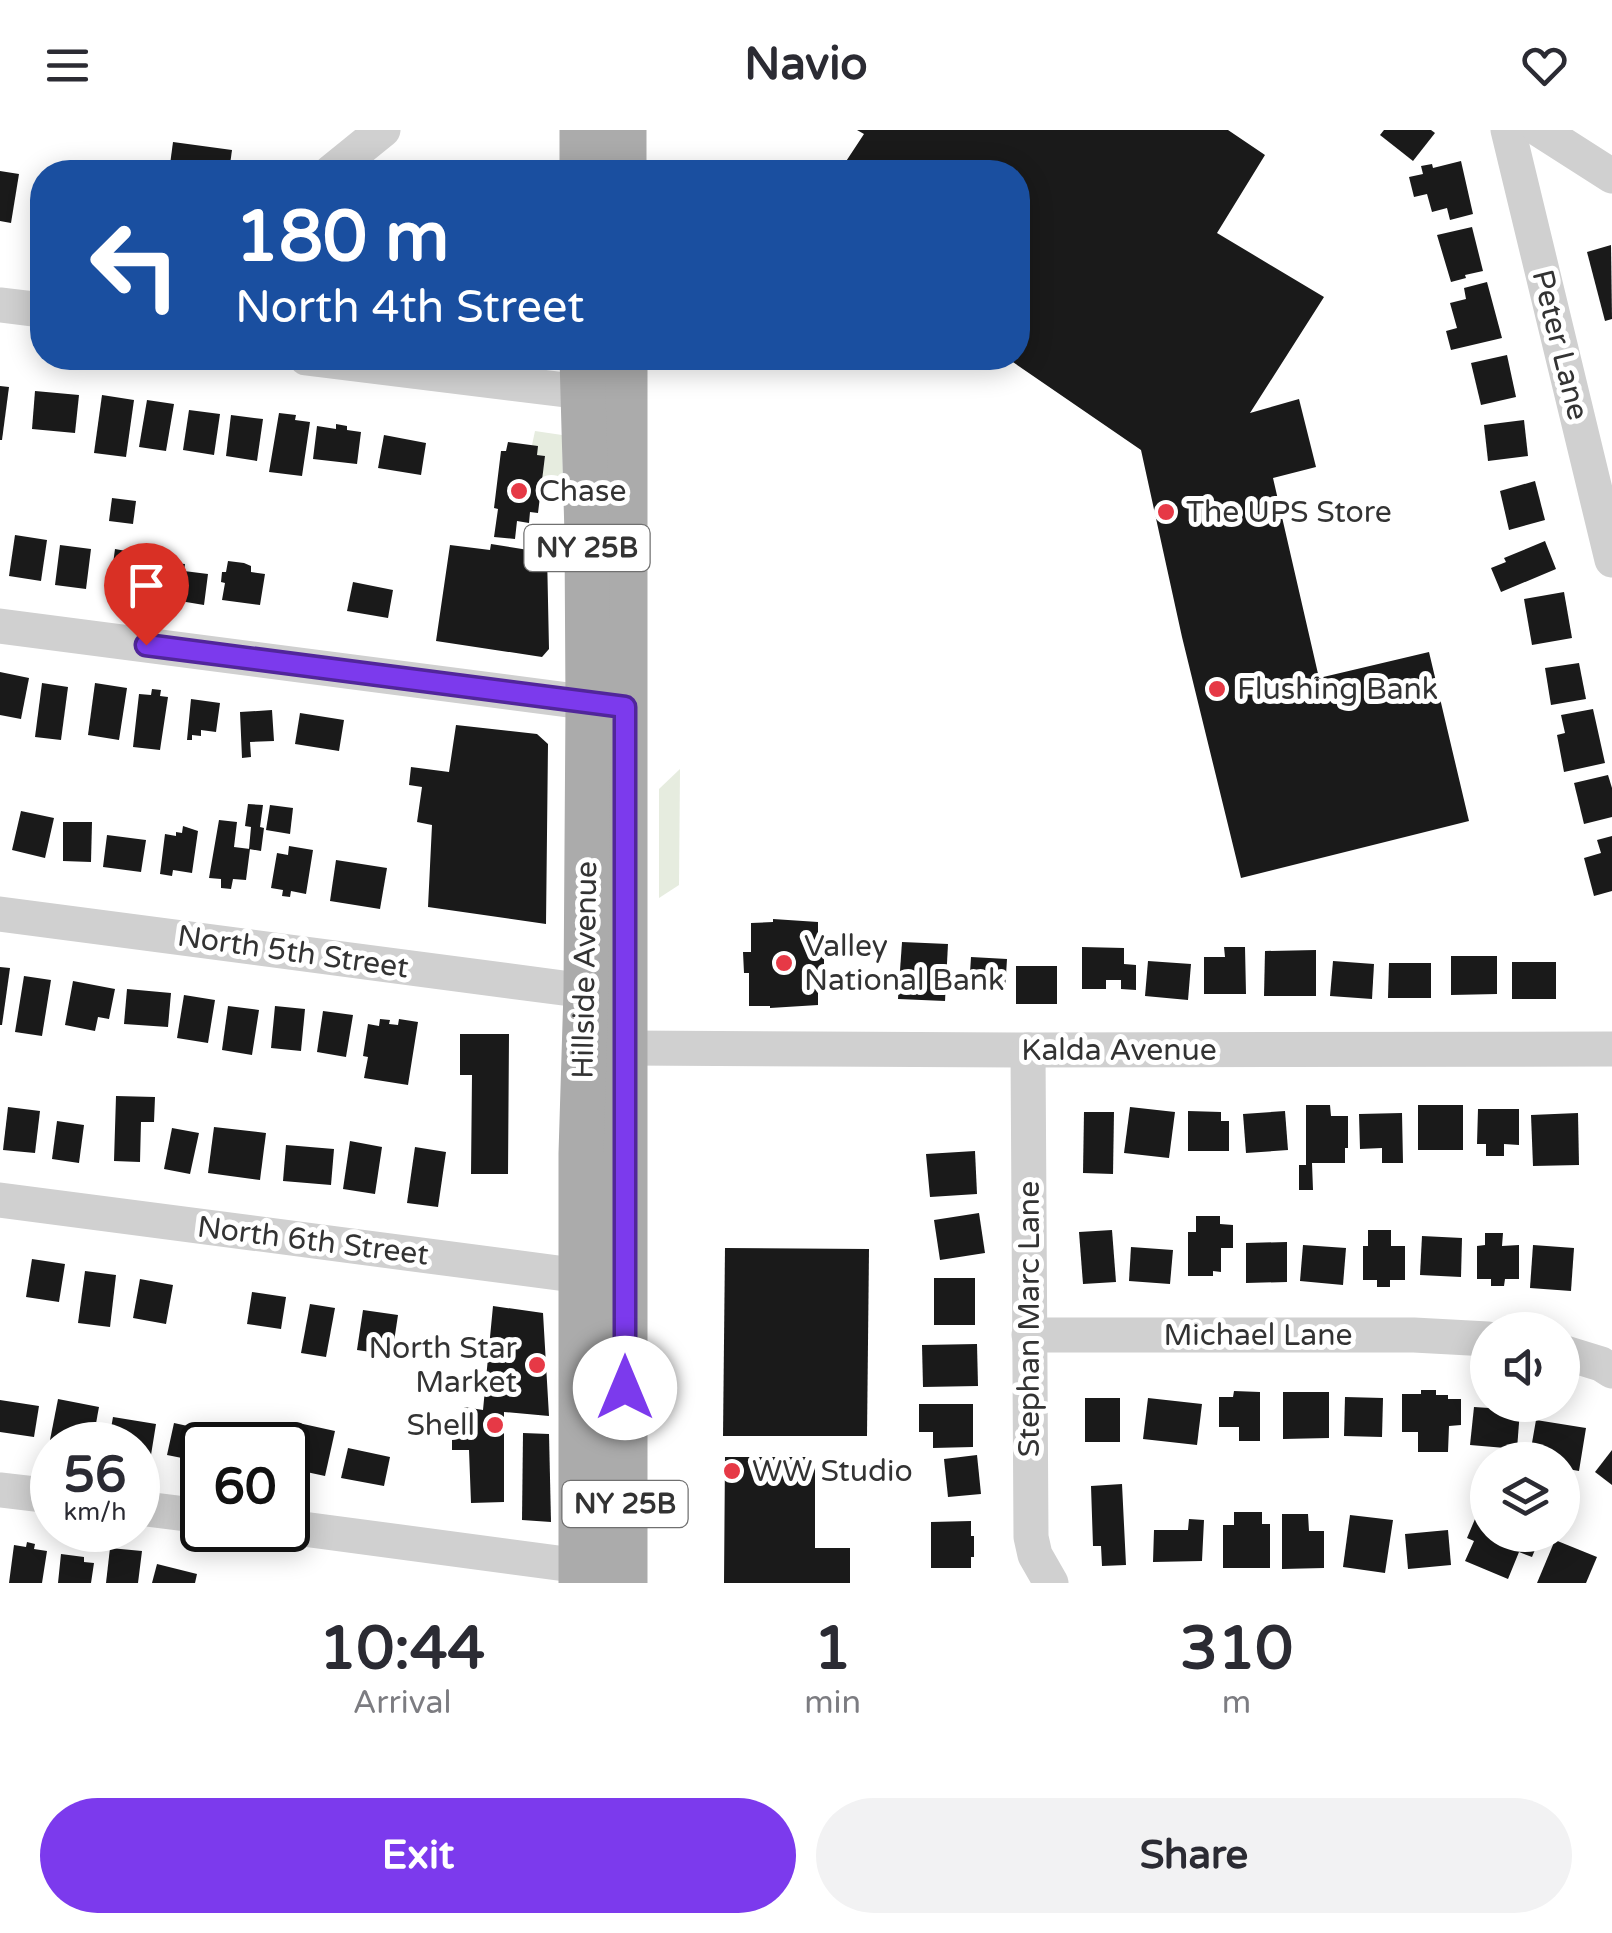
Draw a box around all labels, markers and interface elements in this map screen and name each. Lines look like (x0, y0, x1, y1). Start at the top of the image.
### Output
icon: menu (40, 38, 95, 93)
text: Navio (744, 38, 868, 92)
icon: heart (1517, 38, 1572, 93)
text: 180 m (235, 196, 449, 280)
icon: left (70, 200, 200, 330)
street label: Peter Lane (1523, 266, 1597, 424)
text: North 4th Street (235, 281, 585, 335)
place label: Chase (539, 473, 626, 510)
marker: Chase (508, 480, 530, 502)
place label: The UPS Store (1186, 494, 1392, 531)
marker: The UPS Store (1155, 501, 1177, 523)
road number: NY 25B (524, 525, 650, 571)
pin (104, 543, 189, 646)
icon: arrive (119, 558, 174, 613)
place label: Flushing Bank (1237, 671, 1438, 708)
marker: Flushing Bank (1206, 678, 1228, 700)
street label: Hillside Avenue (565, 861, 605, 1079)
street label: North 5th Street (175, 917, 411, 987)
place label: Valley National Bank (804, 928, 1004, 999)
marker: Valley National Bank (773, 952, 795, 974)
street label: Kalda Avenue (1021, 1032, 1217, 1069)
street label: Stephan Marc Lane (1011, 1181, 1048, 1457)
street label: North 6th Street (195, 1208, 431, 1274)
map controls (1470, 1312, 1580, 1552)
button: sound (1470, 1312, 1580, 1422)
street label: Michael Lane (1164, 1317, 1352, 1354)
place label: North Star Market (368, 1330, 518, 1401)
position arrow (573, 1336, 677, 1440)
marker: North Star Market (526, 1354, 548, 1376)
place label: Shell (407, 1407, 475, 1444)
marker: Shell (484, 1414, 506, 1436)
speed limit sign: 60 (180, 1422, 310, 1552)
button: layers (1470, 1442, 1580, 1552)
text: 56 (64, 1445, 126, 1505)
place label: WW Studio (752, 1453, 913, 1490)
marker: WW Studio (721, 1460, 743, 1482)
road number: NY 25B (562, 1481, 688, 1527)
text: km/h (64, 1497, 126, 1527)
text: 10:44 (319, 1613, 485, 1685)
text: 1 (814, 1613, 851, 1685)
text: 310 (1180, 1613, 1293, 1685)
text: Arrival (353, 1684, 452, 1722)
text: min (804, 1684, 861, 1722)
text: m (1222, 1684, 1251, 1722)
button: Exit (40, 1798, 796, 1913)
button: Share (816, 1798, 1572, 1913)

